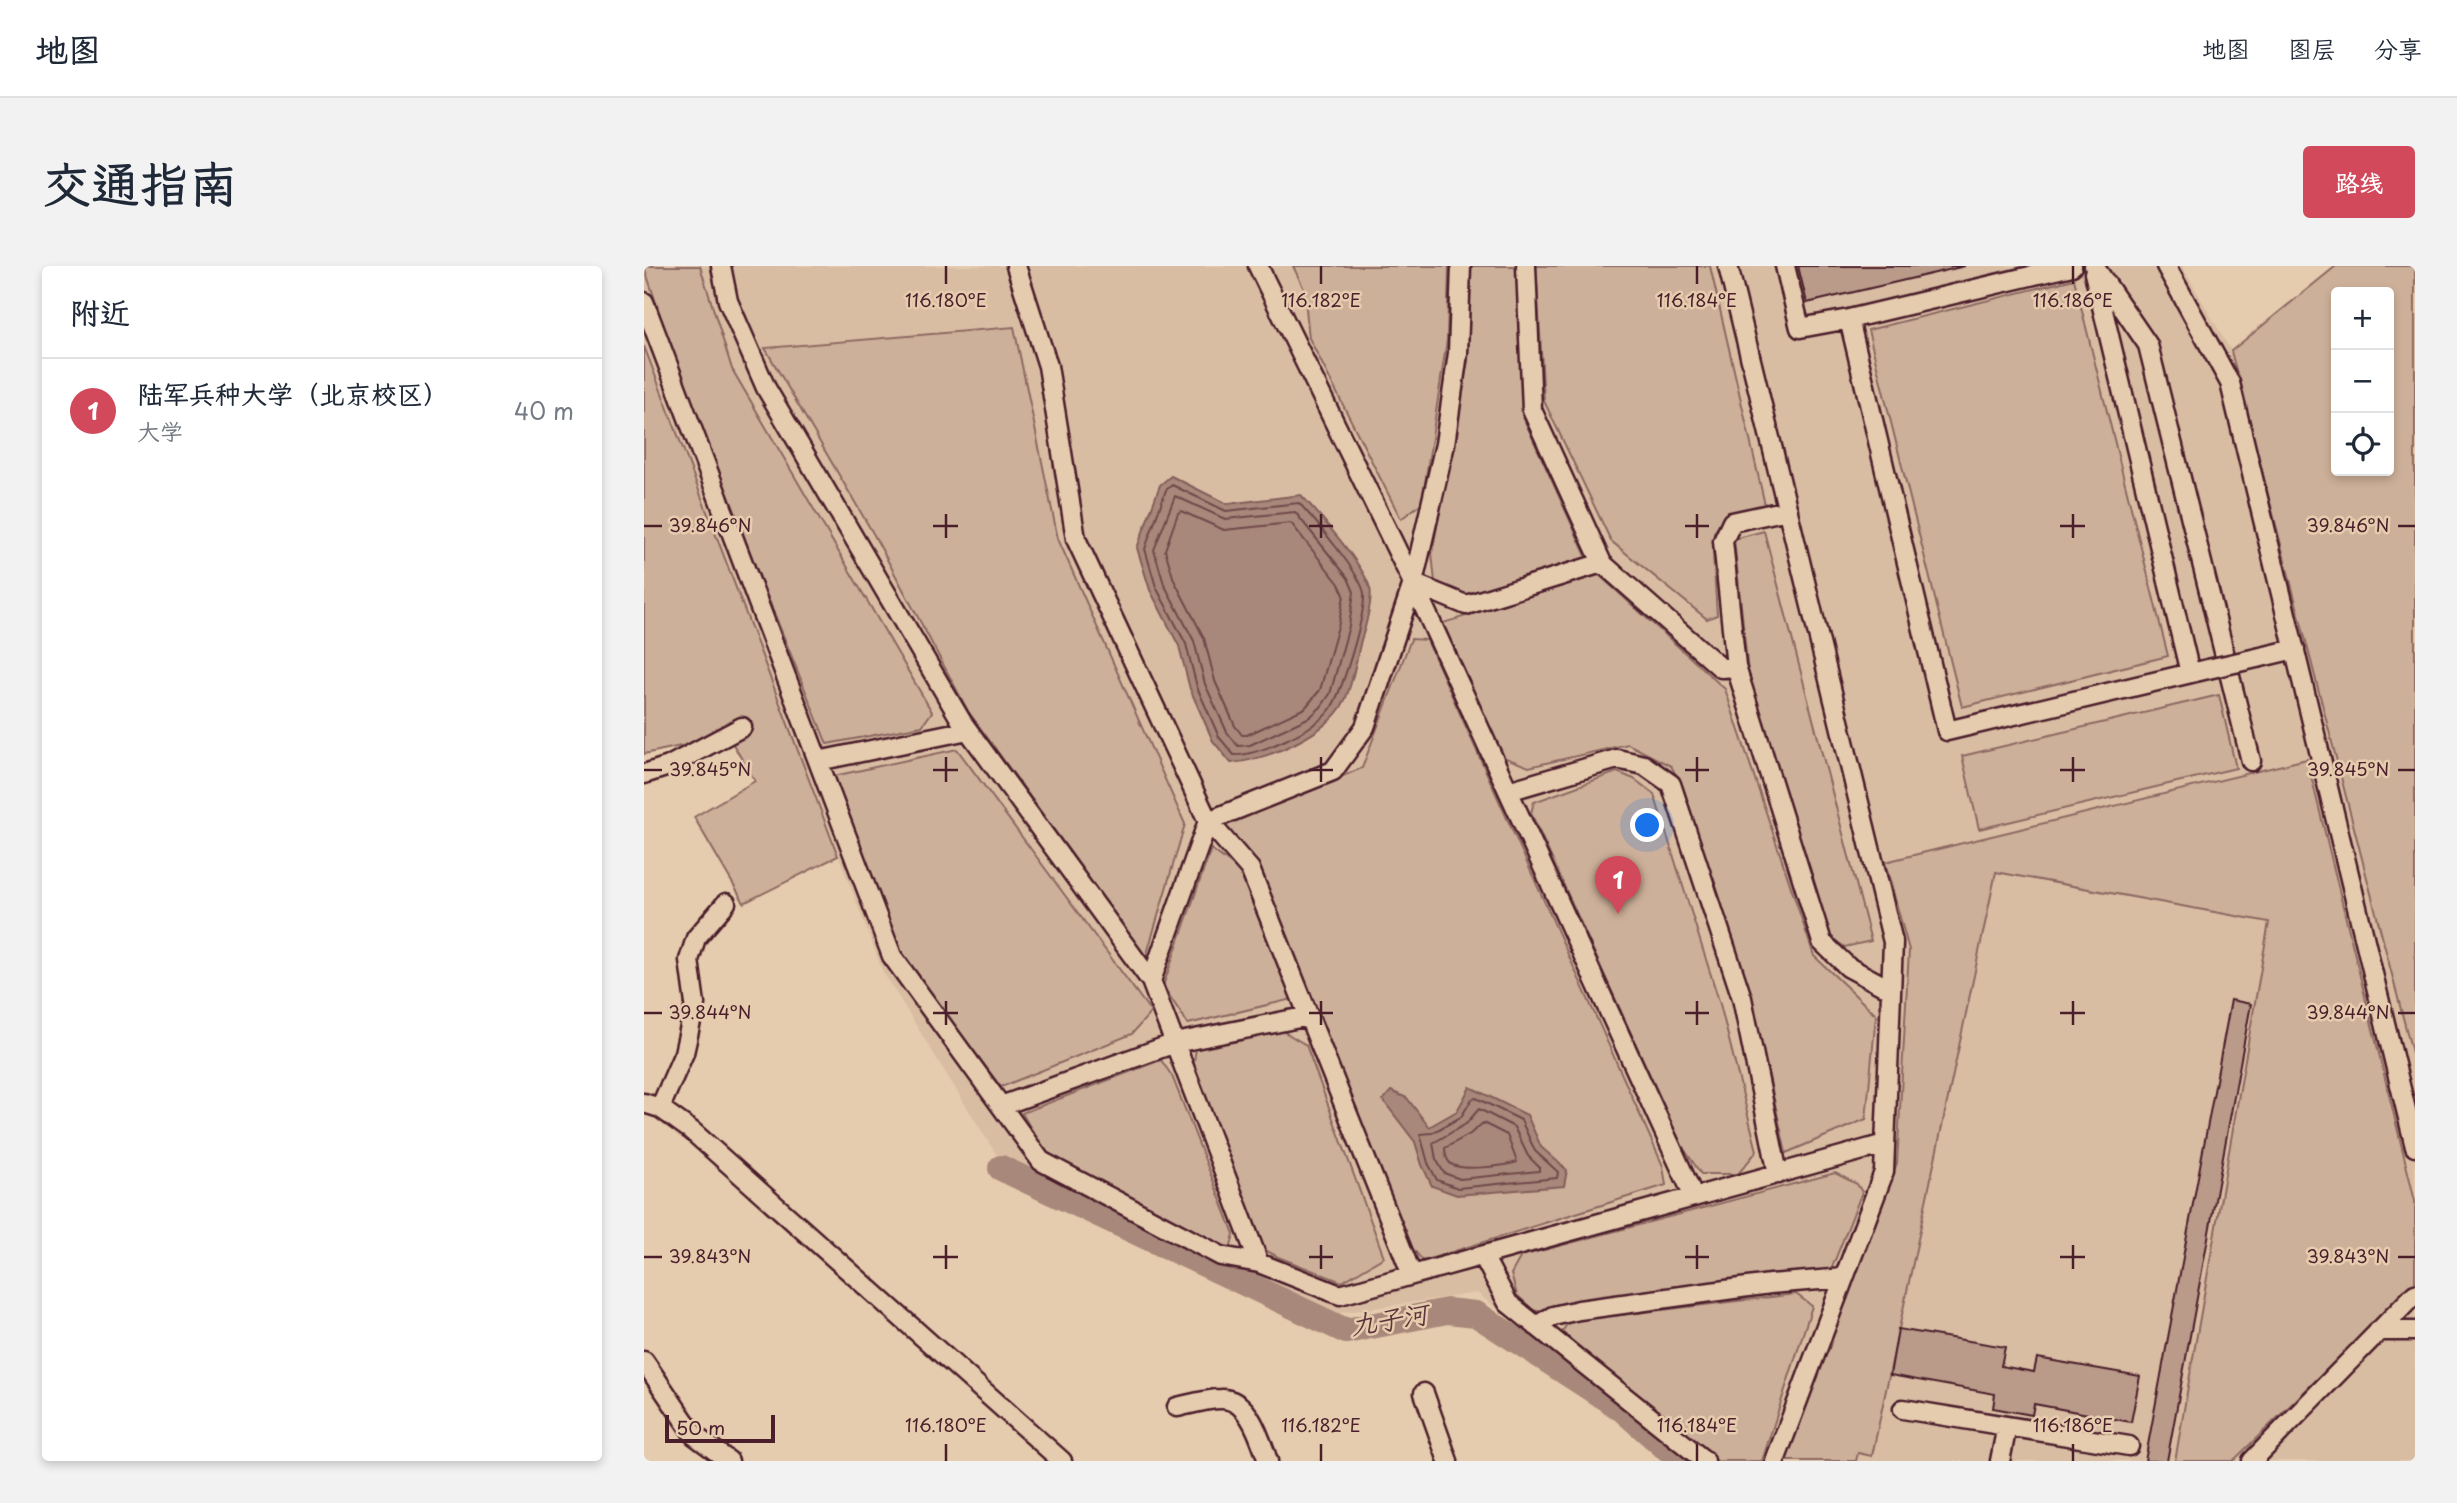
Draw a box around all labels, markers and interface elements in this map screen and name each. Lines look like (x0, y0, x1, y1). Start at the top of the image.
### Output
text: 地图 (35, 23, 101, 73)
text: 地图 (2202, 30, 2250, 66)
text: 图层 (2288, 30, 2336, 66)
text: 分享 (2374, 30, 2422, 66)
text: 交通指南 (42, 145, 238, 219)
button: 路线 (2303, 146, 2415, 218)
text: 116.180°E (905, 286, 987, 313)
text: 116.182°E (1281, 286, 1361, 313)
text: 116.184°E (1657, 286, 1737, 313)
text: 116.186°E (2033, 286, 2113, 313)
map controls (2331, 287, 2394, 476)
button: + (2331, 287, 2394, 350)
text: 附近 (70, 289, 130, 334)
button: − (2331, 350, 2394, 413)
text: 陆军兵种大学（北京校区） (137, 374, 449, 413)
text: 1 (88, 393, 99, 428)
text: 40 m (514, 393, 574, 428)
text: 大学 (137, 413, 183, 448)
button: locate (2331, 413, 2394, 476)
text: 39.846°N (669, 511, 751, 538)
text: 39.846°N (2307, 511, 2389, 538)
text: 39.845°N (669, 755, 751, 782)
text: 39.845°N (2307, 755, 2389, 782)
your location (1630, 808, 1664, 842)
pin: 1 (1595, 856, 1641, 914)
text: 39.844°N (668, 998, 752, 1025)
text: 39.844°N (2306, 998, 2390, 1025)
text: 39.843°N (669, 1242, 751, 1269)
text: 39.843°N (2307, 1242, 2389, 1269)
water label: 九子河 (1347, 1293, 1434, 1344)
text: 116.180°E (905, 1411, 987, 1438)
text: 116.182°E (1281, 1411, 1361, 1438)
text: 116.184°E (1657, 1411, 1737, 1438)
text: 116.186°E (2033, 1411, 2113, 1438)
scale bar (665, 1412, 775, 1444)
text: 50 m (676, 1413, 725, 1441)

